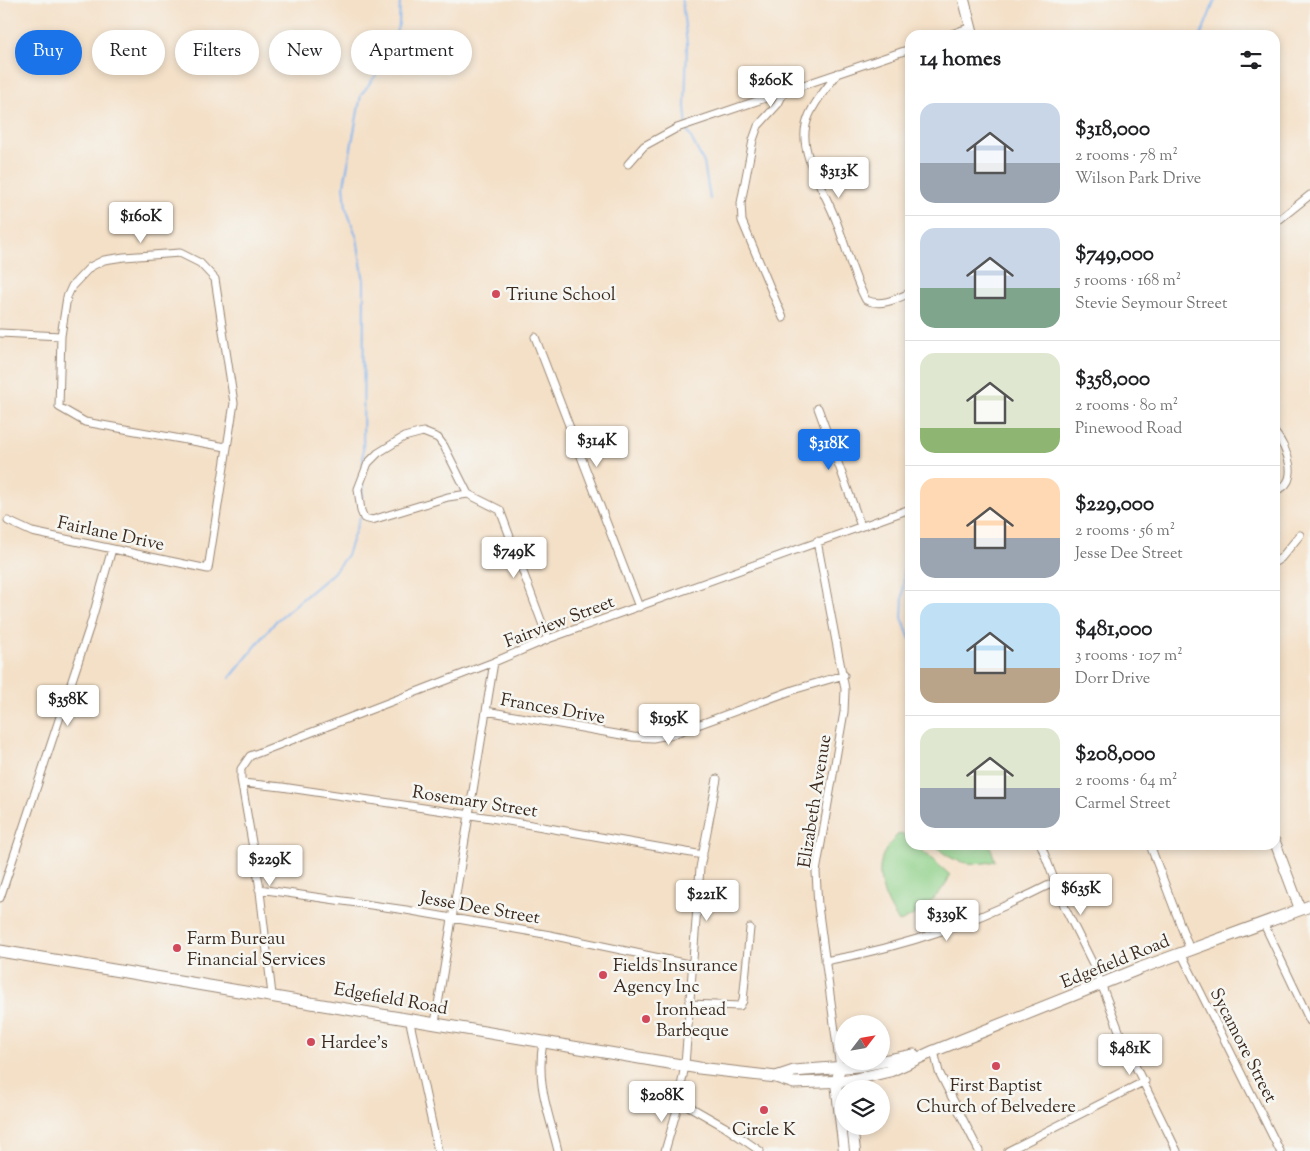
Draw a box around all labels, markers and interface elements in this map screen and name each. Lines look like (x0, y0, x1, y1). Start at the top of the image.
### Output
chip: Buy (15, 30, 82, 75)
chip: Rent (92, 30, 165, 75)
chip: Filters (175, 30, 259, 75)
chip: New (269, 30, 341, 75)
chip: Apartment (351, 30, 472, 75)
text: 14 homes (920, 45, 1001, 75)
icon: filters (1237, 46, 1265, 74)
pin: $260K (736, 66, 806, 108)
text: $260K (749, 70, 793, 93)
text: $318,000 (1075, 115, 1150, 145)
icon: home (960, 123, 1020, 183)
text: 2 rooms · 78 m² (1075, 145, 1178, 168)
pin: $313K (804, 156, 874, 199)
text: $313K (820, 161, 858, 184)
text: Wilson Park Drive (1075, 168, 1201, 191)
pin: $160K (106, 202, 176, 244)
text: $160K (120, 206, 162, 229)
text: $749,000 (1075, 240, 1154, 270)
icon: home (960, 248, 1020, 308)
text: 5 rooms · 168 m² (1075, 270, 1181, 293)
place label: Triune School (506, 283, 616, 309)
marker: Triune School (490, 288, 502, 300)
text: Stevie Seymour Street (1075, 293, 1227, 316)
text: $358,000 (1075, 365, 1150, 395)
icon: home (960, 373, 1020, 433)
text: 2 rooms · 80 m² (1075, 395, 1178, 418)
text: Pinewood Road (1075, 418, 1182, 441)
pin: $314K (562, 426, 632, 468)
pin: $318K (794, 428, 864, 471)
text: $314K (577, 430, 617, 453)
text: $318K (809, 433, 849, 456)
text: $229,000 (1075, 490, 1154, 520)
icon: home (960, 498, 1020, 558)
street label: Fairlane Drive (55, 511, 167, 559)
text: 2 rooms · 56 m² (1075, 520, 1175, 543)
pin: $749K (479, 536, 549, 579)
text: $749K (493, 541, 535, 564)
text: Jesse Dee Street (1075, 543, 1183, 566)
street label: Fairview Street (501, 590, 619, 656)
text: $481,000 (1075, 615, 1152, 645)
icon: home (960, 623, 1020, 683)
text: 3 rooms · 107 m² (1075, 645, 1183, 668)
text: Dorr Drive (1075, 668, 1150, 691)
pin: $358K (33, 684, 103, 727)
street label: Frances Drive (498, 688, 607, 732)
text: $358K (48, 689, 88, 712)
pin: $195K (634, 704, 704, 746)
text: $195K (650, 708, 688, 731)
street label: Elizabeth Avenue (793, 733, 839, 870)
text: $208,000 (1075, 740, 1155, 770)
icon: home (960, 748, 1020, 808)
text: 2 rooms · 64 m² (1075, 770, 1178, 793)
street label: Rosemary Street (410, 780, 539, 826)
text: Carmel Street (1075, 793, 1170, 816)
pin: $229K (235, 844, 305, 887)
text: $229K (249, 849, 291, 872)
pin: $635K (1046, 874, 1116, 916)
text: $635K (1061, 878, 1101, 901)
pin: $221K (672, 880, 742, 922)
text: $221K (687, 884, 727, 907)
street label: Jesse Dee Street (417, 885, 542, 932)
pin: $339K (912, 900, 982, 942)
text: $339K (927, 904, 967, 927)
place label: Farm Bureau Financial Services (187, 927, 326, 974)
street label: Edgefield Road (1057, 929, 1174, 997)
marker: Farm Bureau Financial Services (171, 942, 183, 954)
place label: Fields Insurance Agency Inc (613, 954, 738, 1001)
marker: Fields Insurance Agency Inc (597, 969, 609, 981)
street label: Edgefield Road (332, 977, 450, 1023)
street label: Sycamore Street (1202, 984, 1282, 1108)
place label: Ironhead Barbeque (656, 998, 729, 1045)
marker: Ironhead Barbeque (640, 1013, 652, 1025)
north arrow (835, 1015, 890, 1070)
map controls (835, 1015, 890, 1135)
place label: Hardee's (321, 1031, 388, 1057)
pin: $481K (1095, 1034, 1165, 1076)
marker: Hardee's (305, 1036, 317, 1048)
text: $481K (1109, 1038, 1151, 1061)
marker: First Baptist Church of Belvedere (990, 1060, 1002, 1072)
place label: First Baptist Church of Belvedere (916, 1074, 1076, 1121)
pin: $208K (627, 1080, 697, 1123)
button: layers (835, 1080, 890, 1135)
text: $208K (640, 1085, 684, 1108)
marker: Circle K (758, 1104, 770, 1116)
place label: Circle K (732, 1118, 796, 1144)

